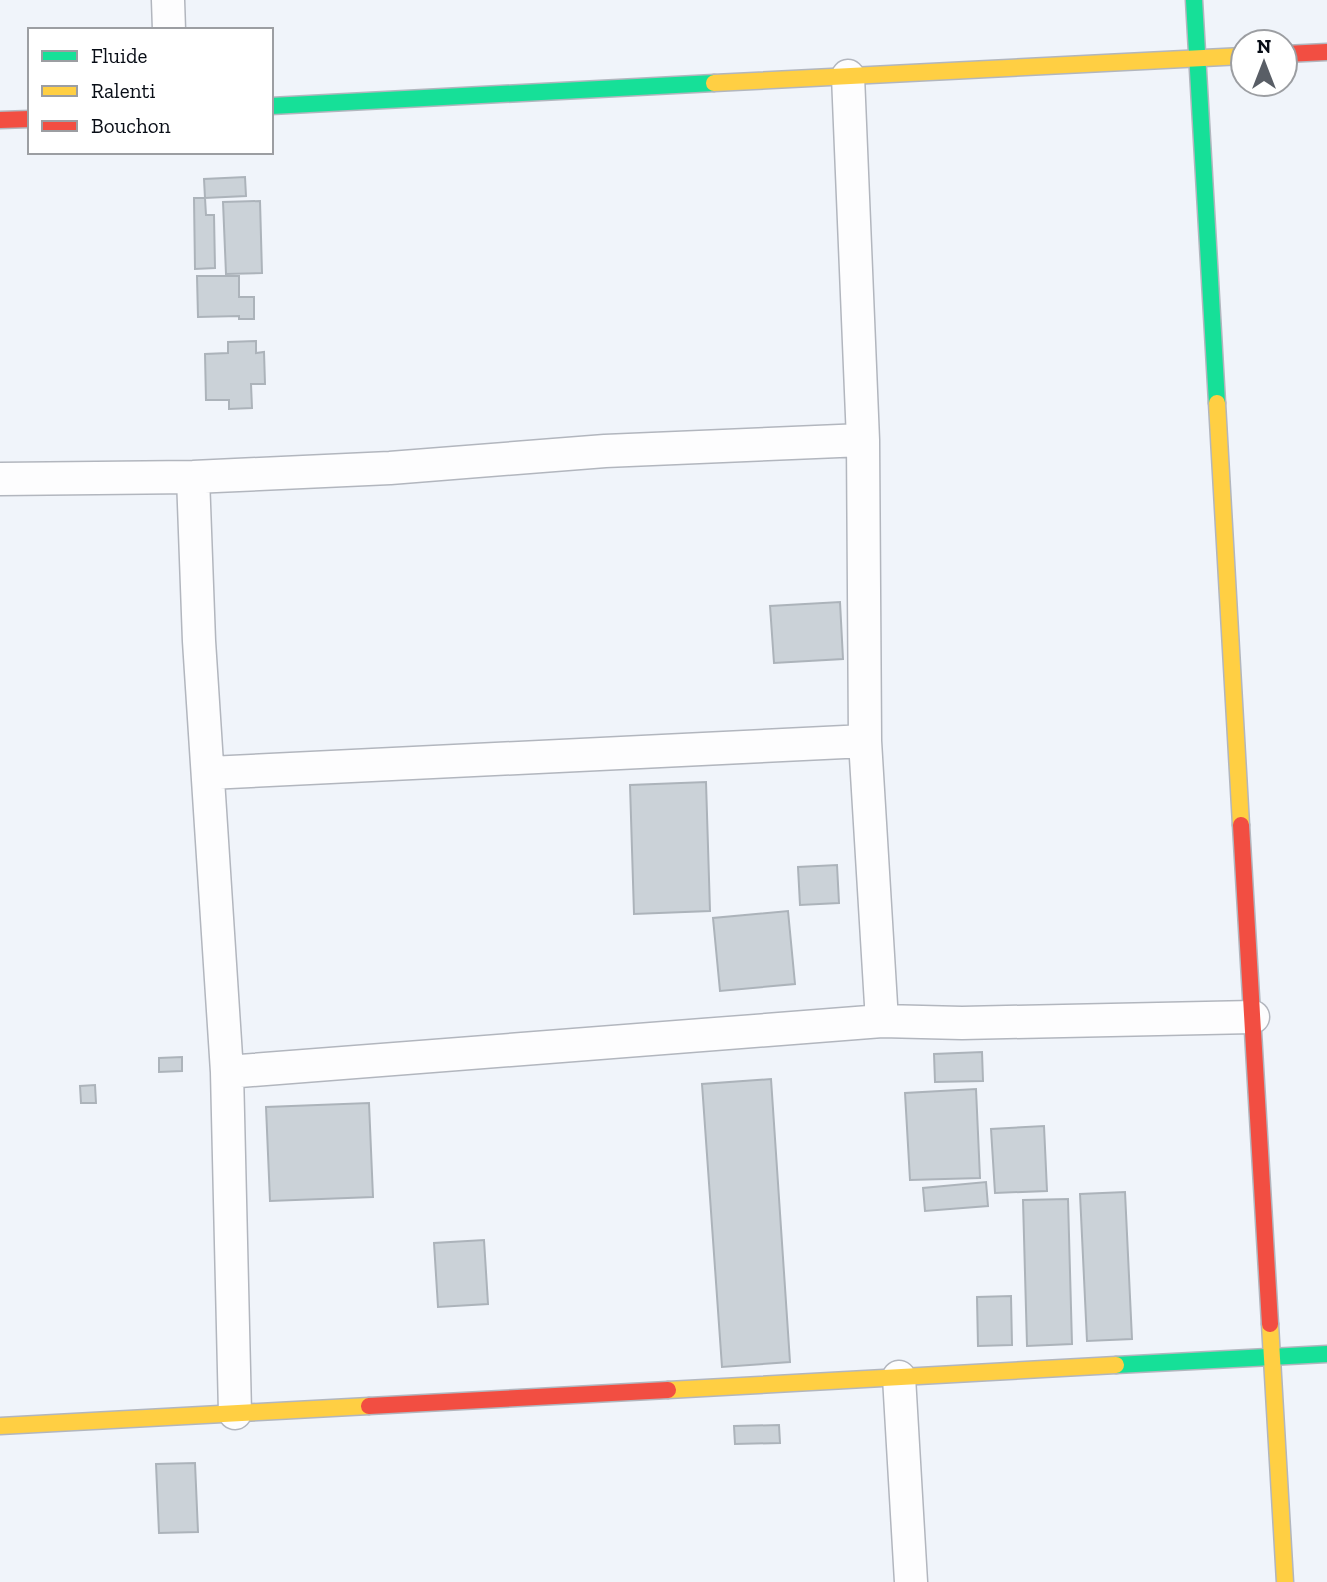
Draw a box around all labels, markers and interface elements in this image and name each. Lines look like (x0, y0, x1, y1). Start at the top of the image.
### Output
legend (28, 28, 273, 154)
north arrow (1229, 28, 1299, 98)
text: N (1257, 35, 1271, 58)
text: Fluide (91, 43, 147, 68)
text: Ralenti (91, 78, 155, 103)
text: Bouchon (91, 113, 171, 138)

